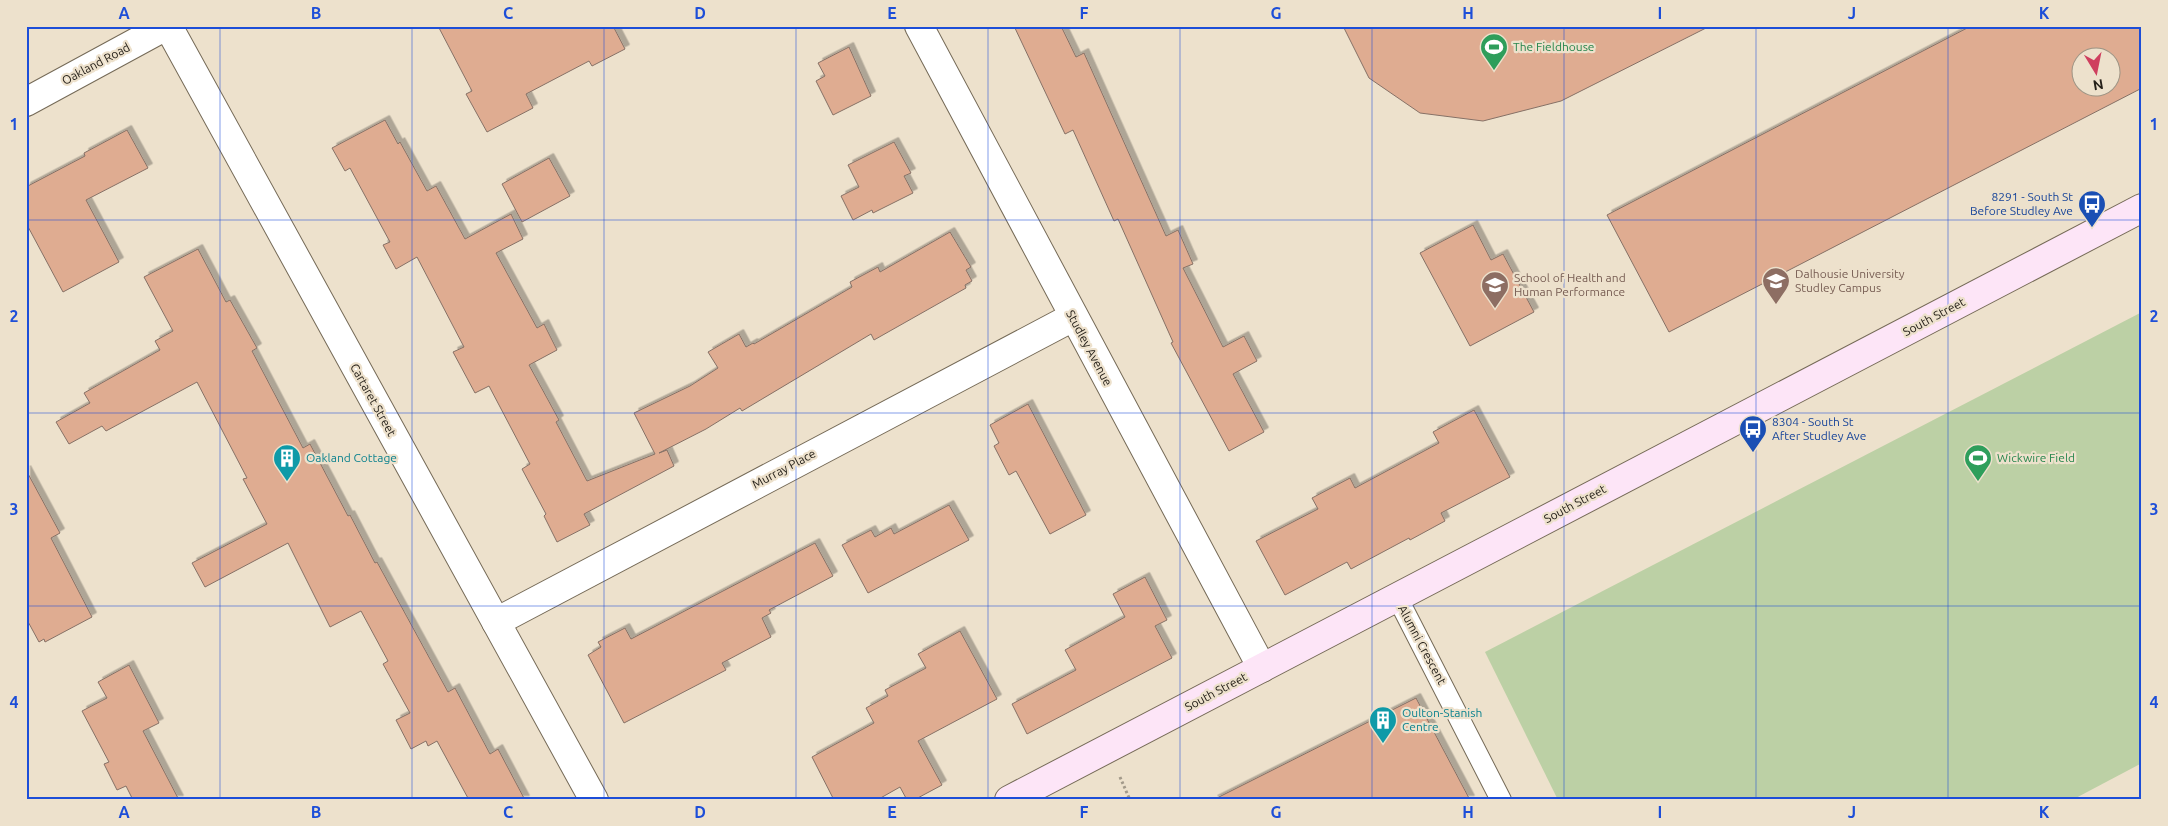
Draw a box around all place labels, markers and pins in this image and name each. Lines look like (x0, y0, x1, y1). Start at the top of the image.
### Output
sports icon: The Fieldhouse (1479, 32, 1509, 71)
place label: The Fieldhouse (1513, 40, 1594, 53)
bus stop icon: 8291 - South St Before Studley Ave (2077, 189, 2107, 228)
place label: 8291 - South St Before Studley Ave (1970, 190, 2073, 217)
school or university icon: Dalhousie University Studley Campus (1761, 266, 1791, 305)
place label: Dalhousie University Studley Campus (1795, 267, 1905, 294)
school or university icon: School of Health and Human Performance (1480, 270, 1510, 309)
place label: School of Health and Human Performance (1514, 271, 1626, 298)
bus stop icon: 8304 - South St After Studley Ave (1738, 414, 1768, 453)
place label: 8304 - South St After Studley Ave (1772, 415, 1866, 442)
building icon: Oakland Cottage (272, 443, 302, 482)
sports icon: Wickwire Field (1963, 443, 1993, 482)
place label: Oakland Cottage (306, 451, 397, 464)
place label: Wickwire Field (1997, 451, 2075, 464)
building icon: Oulton-Stanish Centre (1368, 705, 1398, 744)
place label: Oulton-Stanish Centre (1402, 706, 1482, 733)

